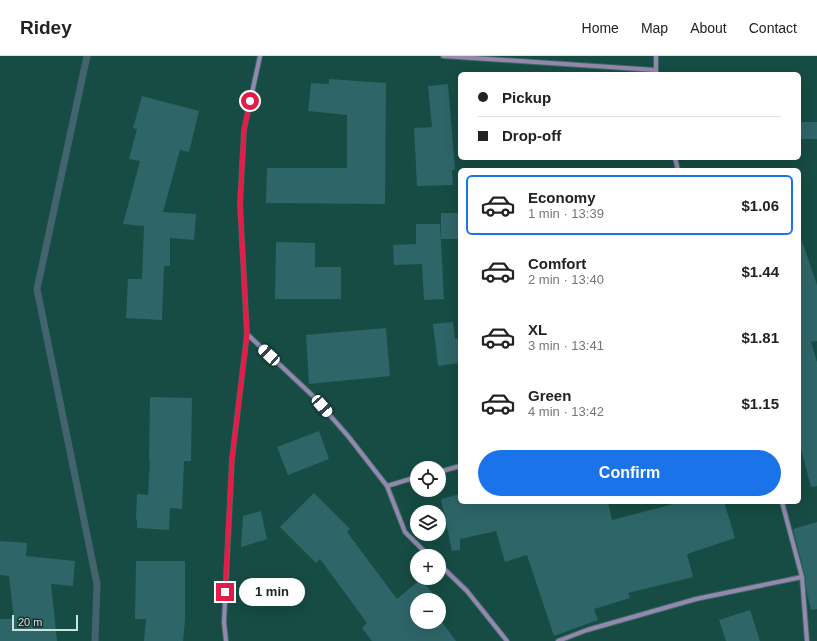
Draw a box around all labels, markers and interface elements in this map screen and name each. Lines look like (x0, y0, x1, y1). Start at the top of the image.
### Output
text: Ridey (20, 17, 72, 38)
text: Home (582, 20, 619, 36)
text: Map (641, 20, 668, 36)
text: About (690, 20, 727, 36)
text: Contact (749, 20, 797, 36)
text: Pickup (502, 89, 551, 106)
route start (241, 92, 259, 110)
text: Drop-off (502, 127, 561, 144)
icon: car (480, 187, 516, 223)
text: Economy (528, 189, 596, 206)
text: $1.06 (741, 197, 779, 214)
text: 1 min · 13:39 (528, 206, 604, 221)
icon: car (480, 253, 516, 289)
text: Comfort (528, 255, 586, 272)
text: $1.44 (741, 263, 779, 280)
text: 2 min · 13:40 (528, 272, 604, 287)
icon: car (480, 319, 516, 355)
text: XL (528, 321, 547, 338)
text: $1.81 (741, 329, 779, 346)
text: 3 min · 13:41 (528, 338, 604, 353)
car (256, 342, 282, 368)
icon: car (480, 385, 516, 421)
text: Green (528, 387, 571, 404)
car (310, 393, 334, 419)
text: $1.15 (741, 395, 779, 412)
text: 4 min · 13:42 (528, 404, 604, 419)
button: Confirm (478, 450, 781, 496)
map controls (410, 461, 446, 629)
button: locate (410, 461, 446, 497)
button: layers (410, 505, 446, 541)
button: + (410, 549, 446, 585)
callout: 1 min (239, 578, 305, 606)
route end (216, 583, 234, 601)
text: 1 min (255, 584, 289, 599)
button: − (410, 593, 446, 629)
scale bar (12, 613, 78, 632)
text: 20 m (18, 616, 42, 628)

